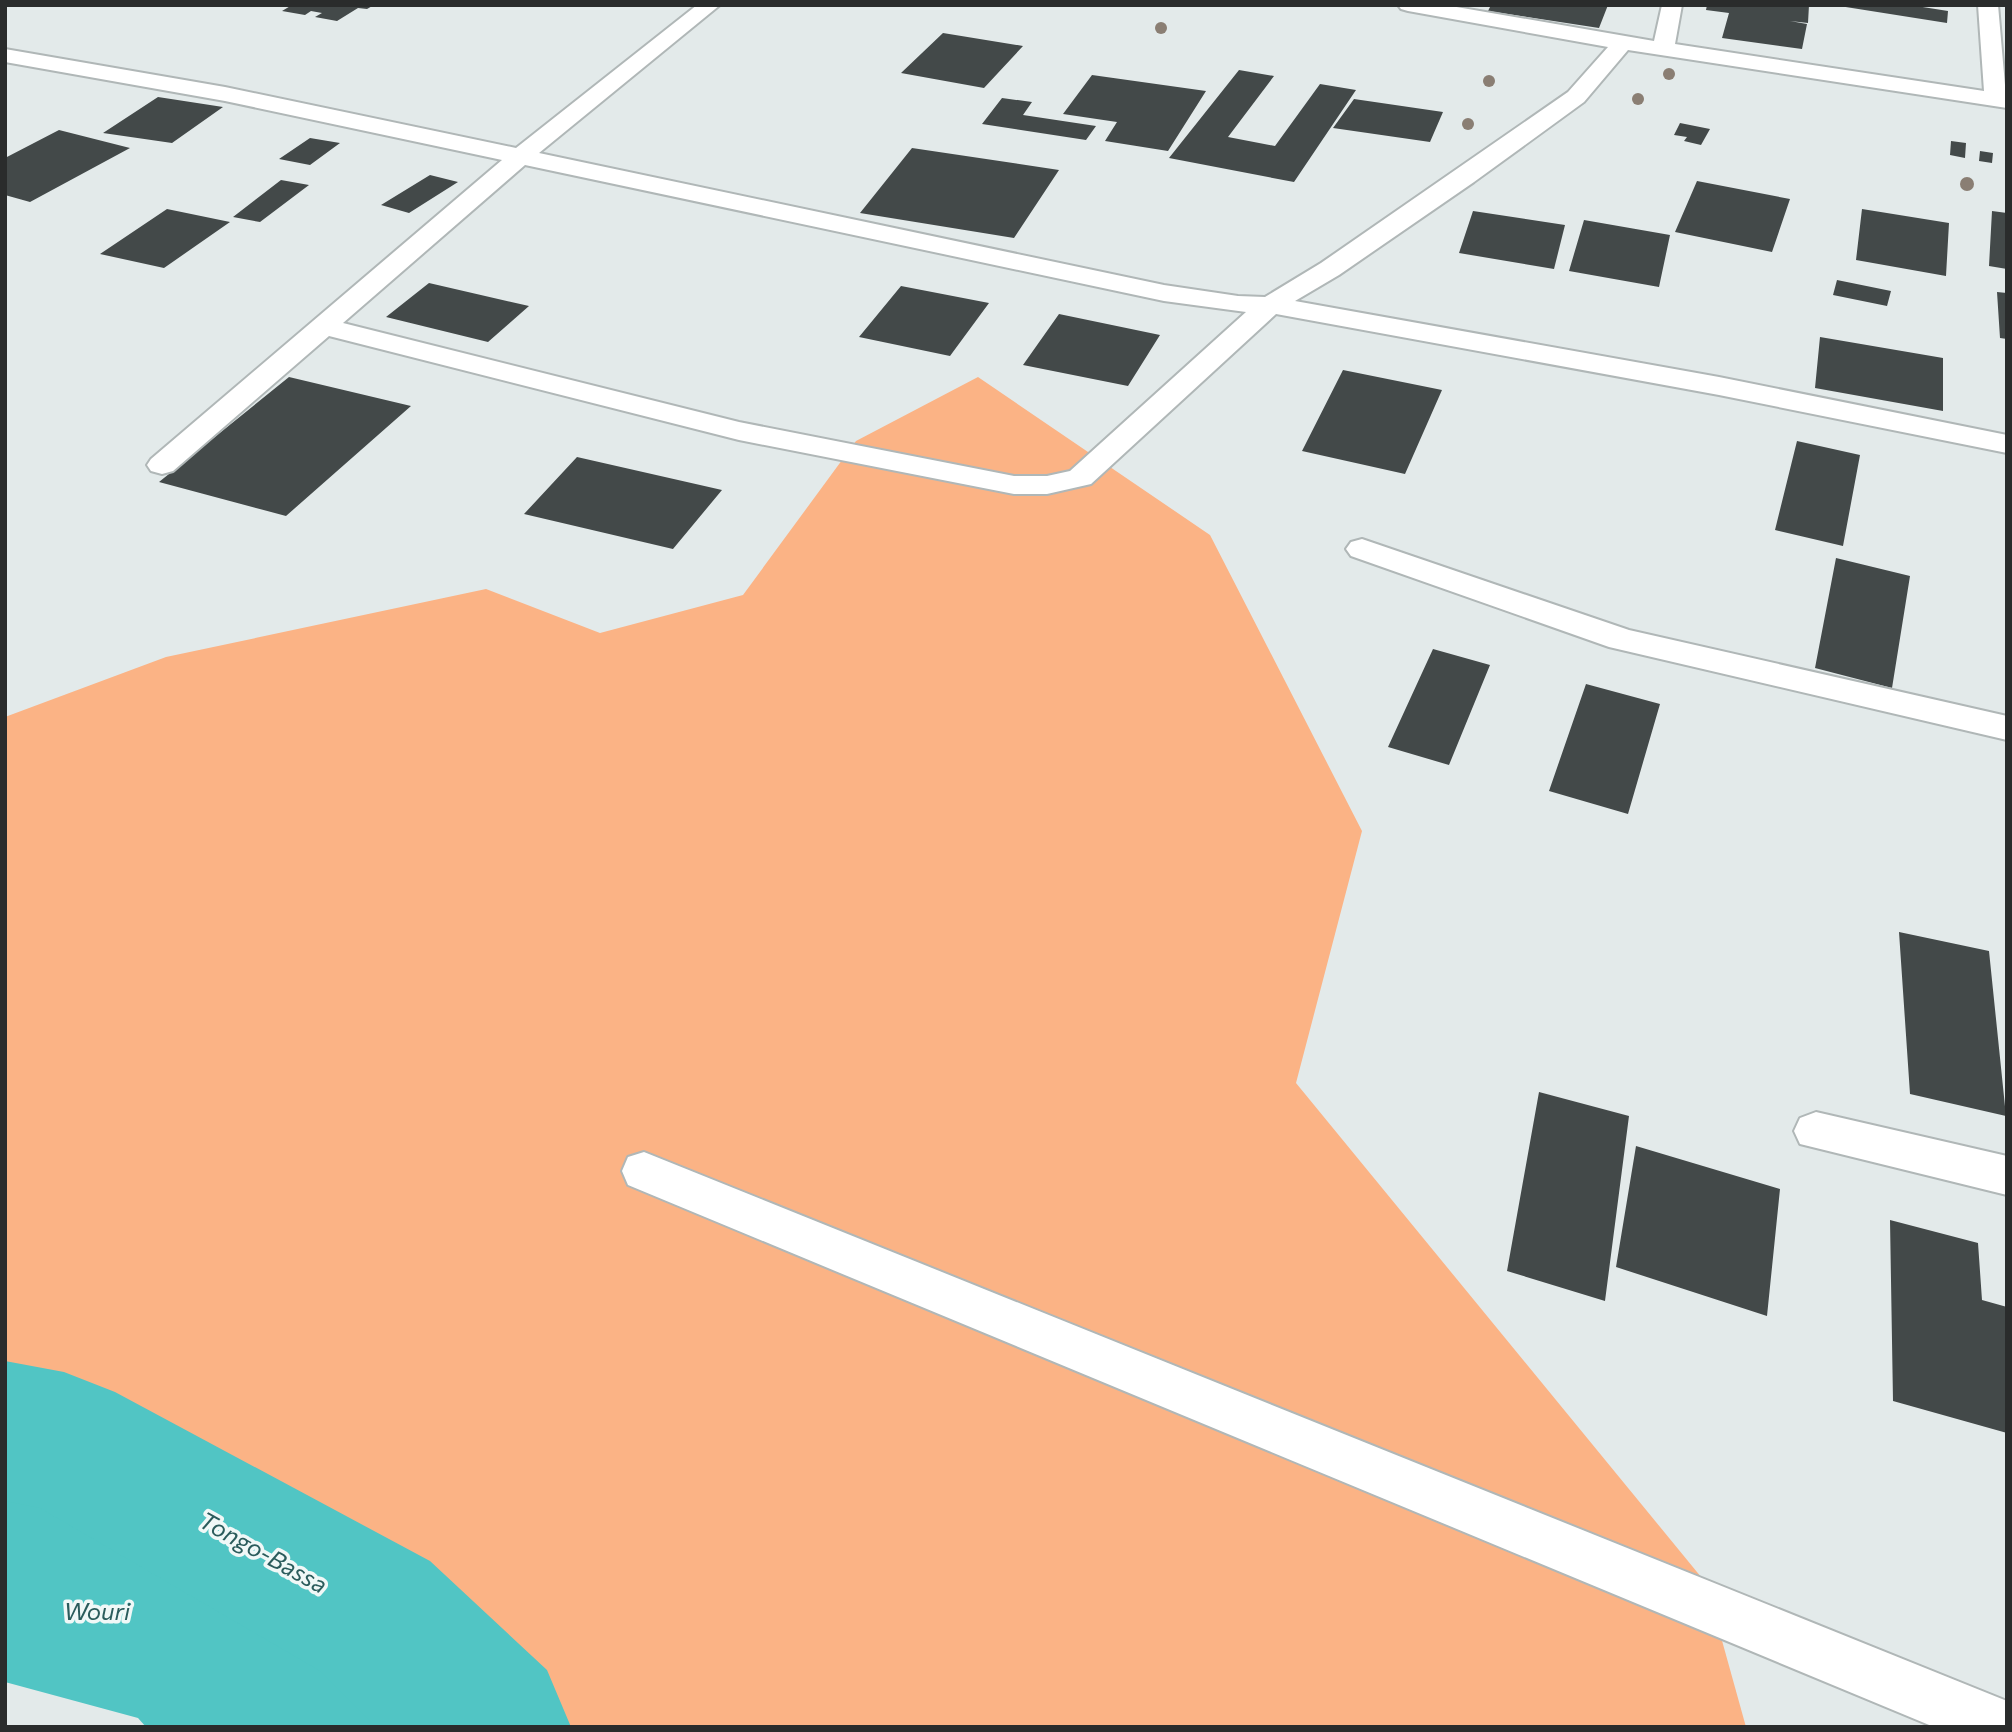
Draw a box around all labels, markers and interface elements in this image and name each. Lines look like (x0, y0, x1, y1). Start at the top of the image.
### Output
water label: Tongo-Bassa (195, 1505, 333, 1599)
water label: Wouri (64, 1596, 131, 1625)

